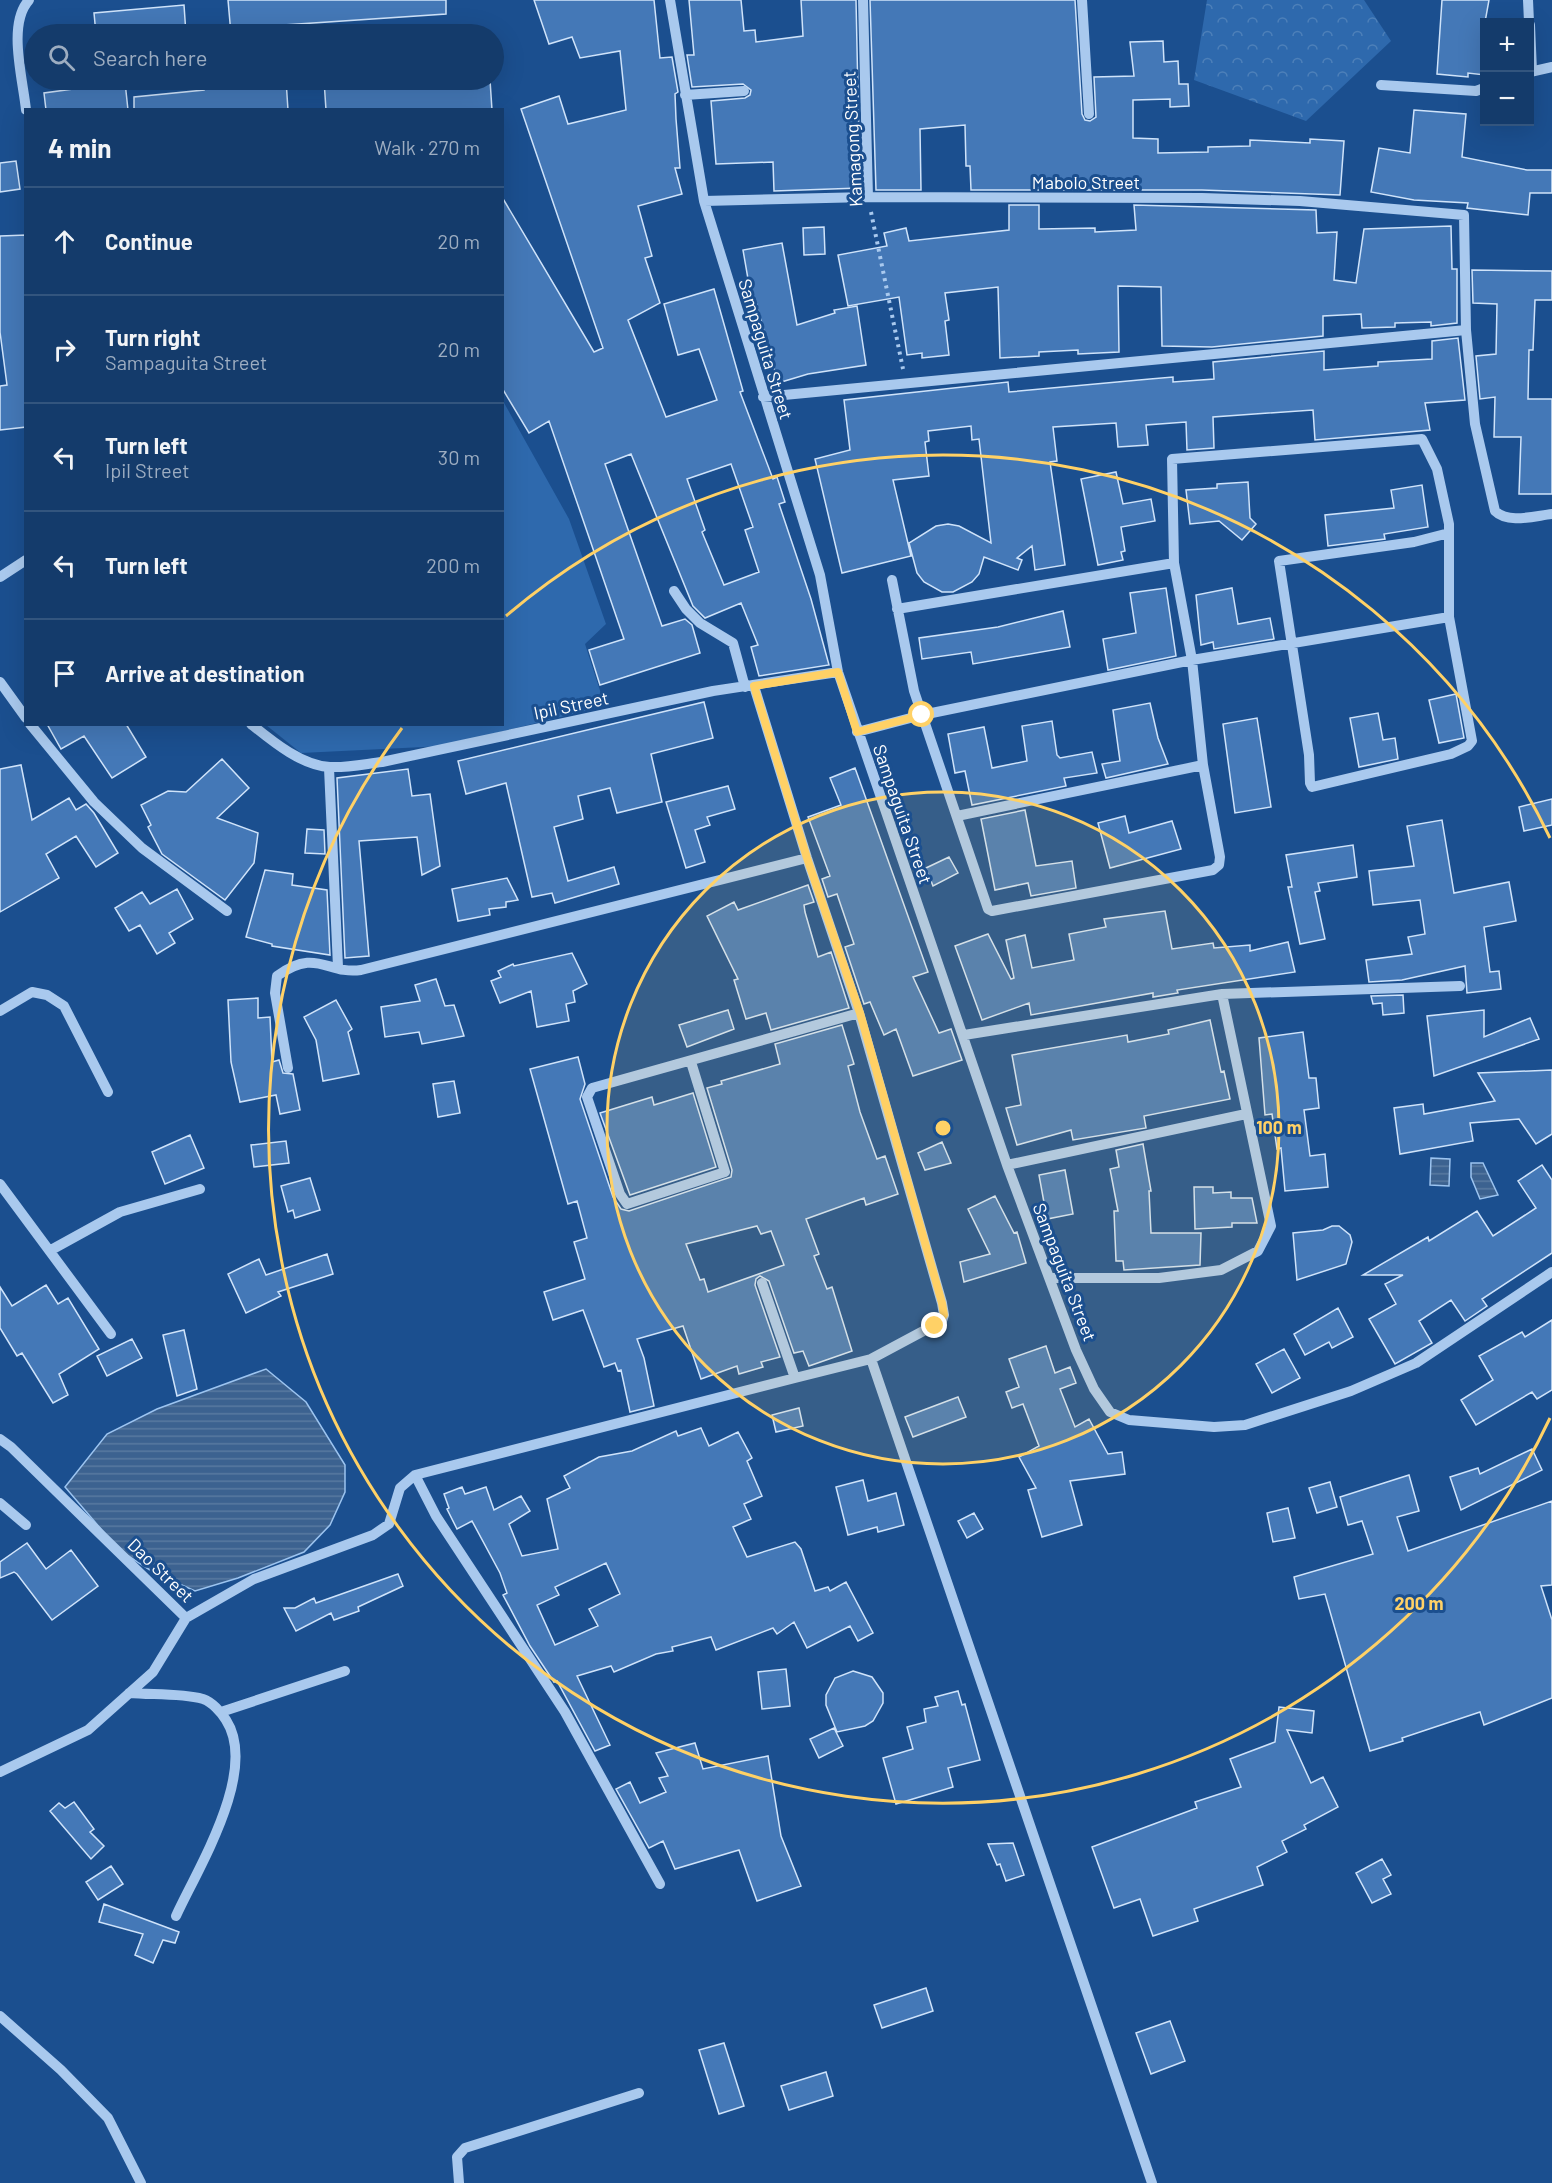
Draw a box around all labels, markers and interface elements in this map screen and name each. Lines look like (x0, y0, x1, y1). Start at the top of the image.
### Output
map controls (1480, 18, 1534, 126)
button: + (1480, 18, 1534, 72)
search box (24, 24, 504, 90)
icon: search (45, 41, 78, 74)
text: Search here (93, 44, 207, 70)
street label: Kamagong Street (837, 71, 867, 207)
button: − (1480, 72, 1534, 126)
text: 4 min (48, 132, 112, 163)
text: Walk · 270 m (374, 135, 480, 159)
street label: Mabolo Street (1032, 171, 1140, 193)
icon: ahead (48, 225, 81, 258)
text: Continue (105, 228, 193, 254)
text: 20 m (437, 229, 480, 253)
street label: Sampaguita Street (734, 276, 798, 422)
text: Turn right (105, 324, 200, 350)
icon: right (48, 333, 81, 366)
text: 20 m (437, 337, 480, 361)
text: Sampaguita Street (105, 350, 267, 374)
text: Turn left (105, 432, 188, 458)
icon: left (48, 441, 81, 474)
text: 30 m (438, 445, 480, 469)
text: Ipil Street (105, 458, 190, 482)
icon: left (48, 549, 81, 582)
text: Turn left (105, 552, 188, 578)
text: 200 m (426, 553, 480, 577)
icon: arrive (48, 657, 81, 690)
text: Arrive at destination (105, 660, 304, 686)
street label: Ipil Street (532, 686, 610, 724)
route start (908, 701, 934, 727)
street label: Sampaguita Street (869, 741, 937, 887)
text: 100 m (1256, 1116, 1302, 1138)
centre of rings (933, 1118, 953, 1138)
street label: Sampaguita Street (1029, 1200, 1101, 1344)
route end (921, 1312, 947, 1338)
street label: Dao Street (124, 1533, 198, 1607)
text: 200 m (1394, 1592, 1444, 1614)

